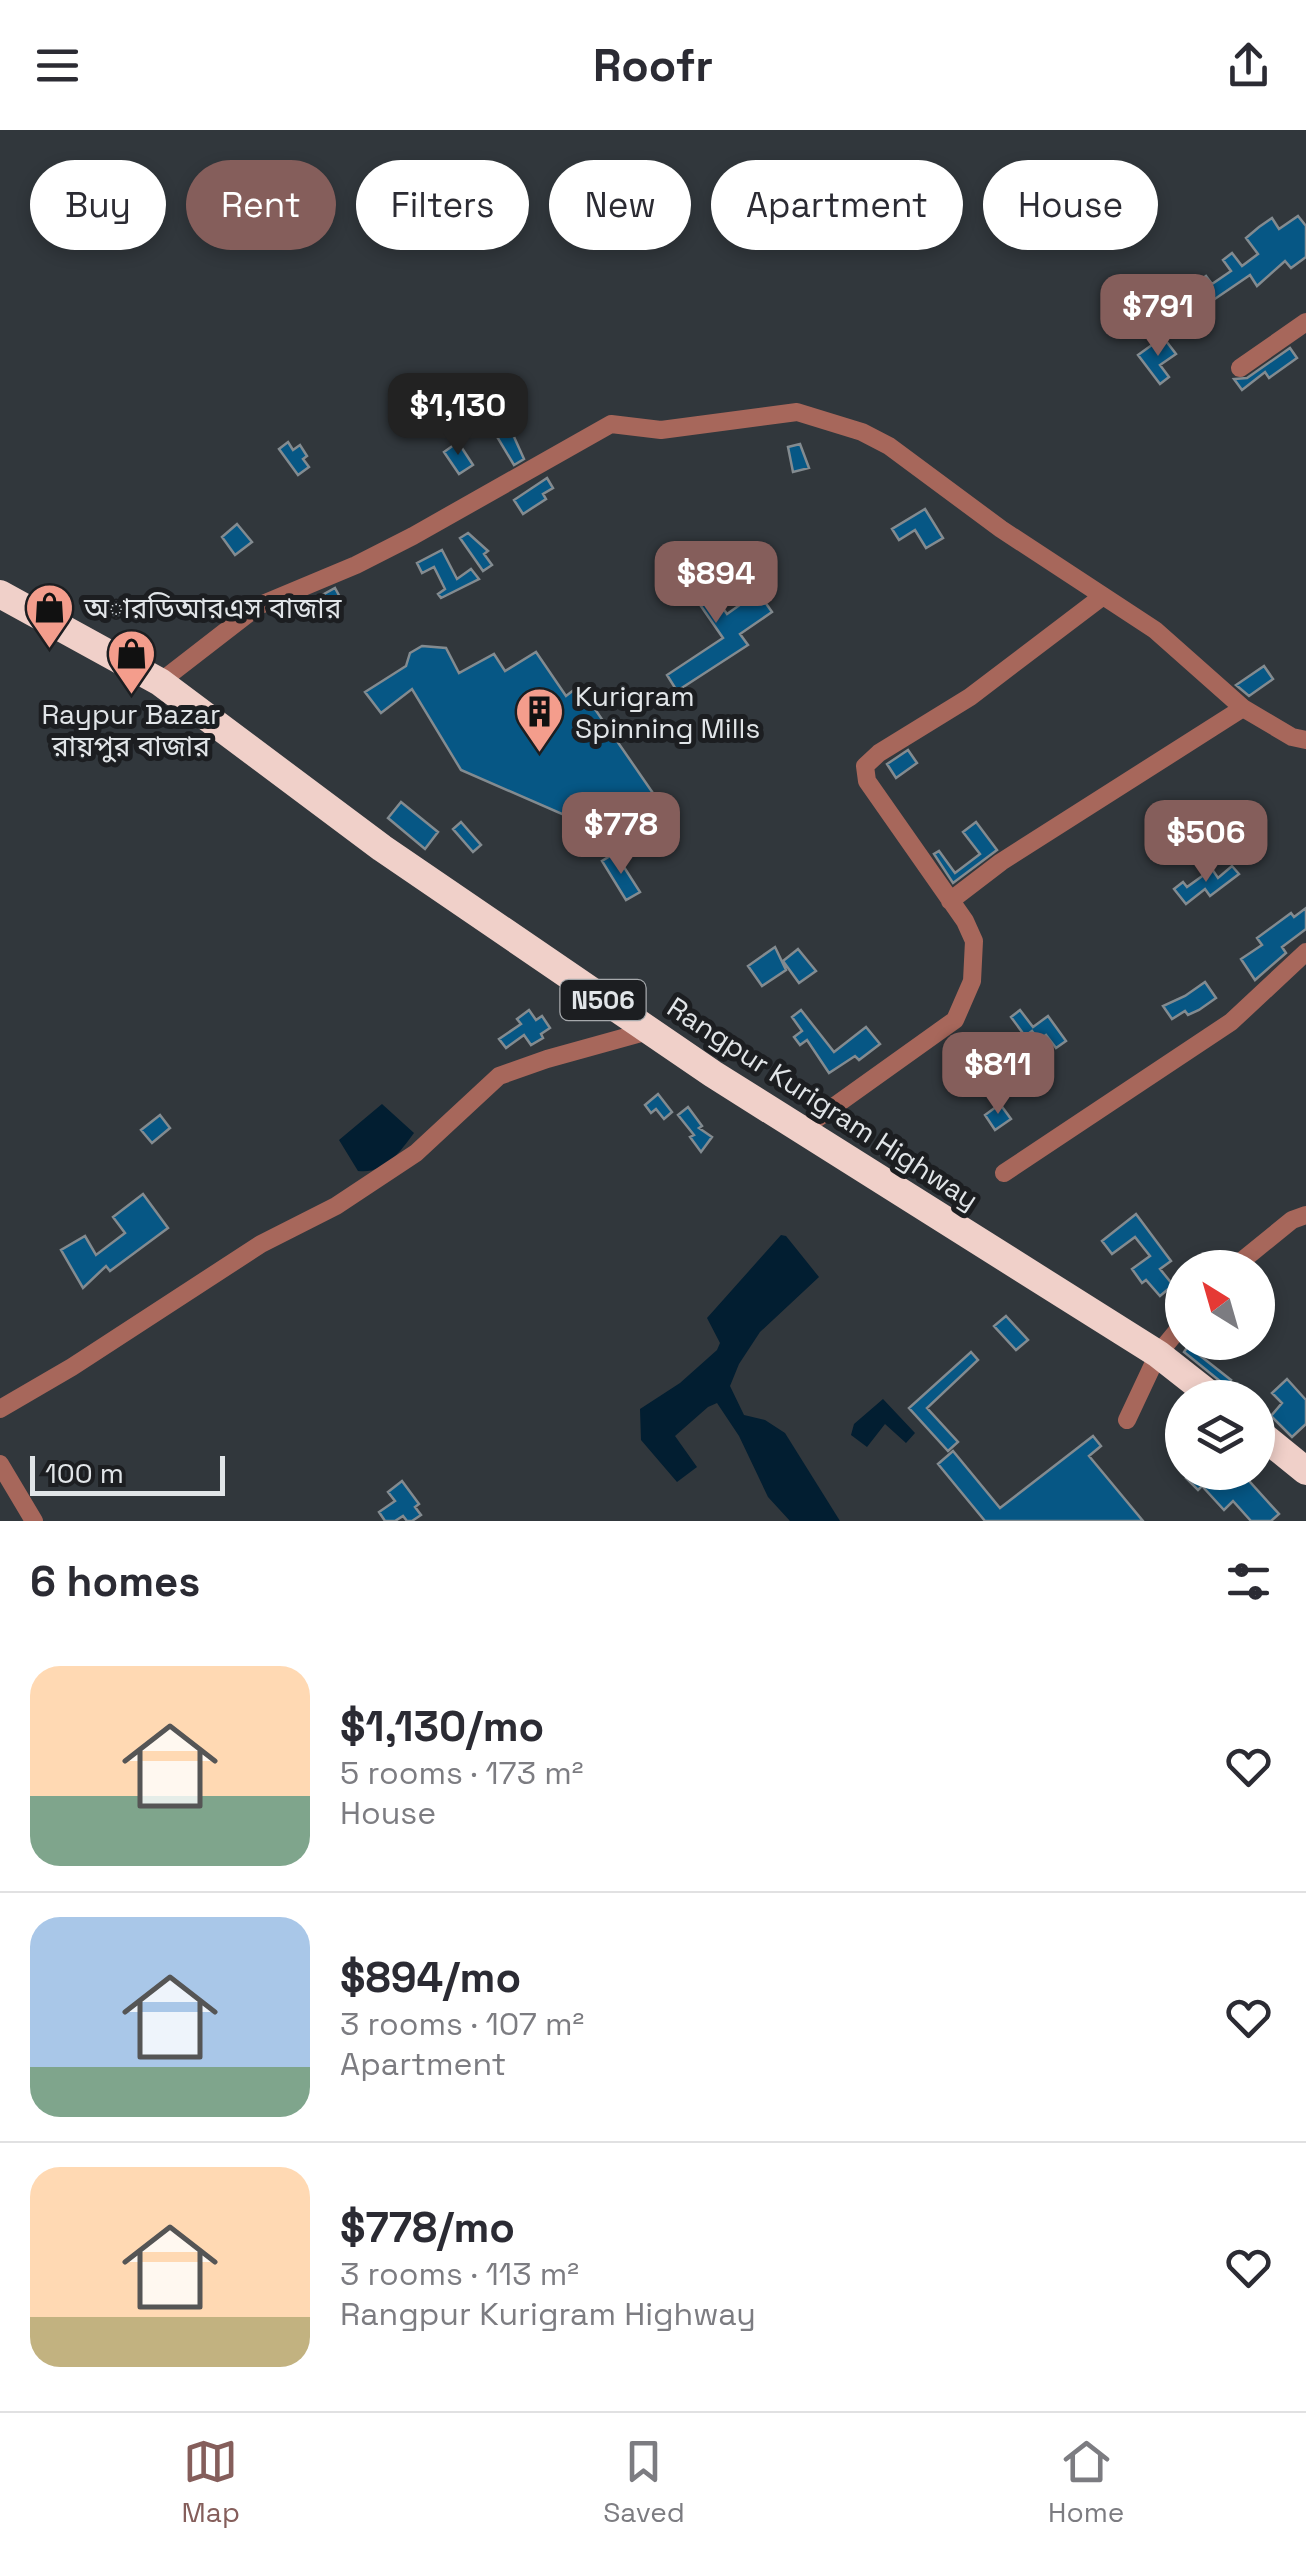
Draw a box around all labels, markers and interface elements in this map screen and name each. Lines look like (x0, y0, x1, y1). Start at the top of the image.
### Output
text: Roofr (593, 37, 713, 94)
icon: menu (30, 38, 85, 93)
icon: share (1221, 38, 1276, 93)
chip: Buy (30, 160, 166, 250)
chip: Rent (186, 160, 336, 250)
chip: Filters (356, 160, 529, 250)
chip: New (549, 160, 691, 250)
chip: Apartment (711, 160, 963, 250)
chip: House (983, 160, 1158, 250)
pin: $791 (1099, 274, 1217, 359)
text: $791 (1122, 286, 1194, 326)
pin: $1,130 (377, 373, 539, 458)
text: $1,130 (410, 385, 506, 425)
pin: $894 (657, 541, 775, 626)
text: $894 (677, 553, 755, 593)
shop icon: অারডিআরএস বাজার (23, 582, 75, 650)
place label: অারডিআরএস বাজার (83, 590, 342, 626)
shop icon: Raypur Bazar রায়পুর বাজার (105, 628, 157, 696)
place label: Kurigram Spinning Mills (575, 678, 760, 746)
building icon: Kurigram Spinning Mills (514, 686, 566, 754)
place label: Raypur Bazar রায়পুর বাজার (41, 696, 221, 764)
pin: $778 (562, 792, 680, 877)
pin: $506 (1147, 800, 1265, 885)
text: $778 (584, 804, 658, 844)
text: $506 (1166, 812, 1246, 852)
road number: N506 (560, 980, 646, 1020)
street label: Rangpur Kurigram Highway (661, 989, 985, 1217)
pin: $811 (939, 1032, 1057, 1117)
text: $811 (964, 1044, 1032, 1084)
north arrow (1165, 1250, 1275, 1360)
map controls (1165, 1250, 1275, 1490)
button: layers (1165, 1380, 1275, 1490)
scale bar (30, 1451, 225, 1496)
text: 100 m (45, 1455, 124, 1491)
icon: filters (1221, 1554, 1276, 1609)
text: 6 homes (30, 1555, 200, 1608)
text: $1,130/mo (340, 1700, 544, 1753)
icon: home (110, 1706, 230, 1826)
icon: heart (1221, 1739, 1276, 1794)
text: 5 rooms · 173 m² (340, 1753, 583, 1793)
text: House (340, 1793, 436, 1833)
text: $894/mo (340, 1951, 521, 2004)
icon: home (110, 1957, 230, 2077)
icon: heart (1221, 1990, 1276, 2045)
text: 3 rooms · 107 m² (340, 2004, 584, 2044)
text: Apartment (340, 2044, 506, 2084)
text: $778/mo (340, 2201, 515, 2254)
icon: home (110, 2207, 230, 2327)
icon: heart (1221, 2240, 1276, 2295)
text: 3 rooms · 113 m² (340, 2254, 579, 2294)
text: Rangpur Kurigram Highway (340, 2294, 756, 2334)
tab: Map (182, 2434, 240, 2530)
tab: Saved (603, 2434, 685, 2530)
tab: Home (1048, 2434, 1124, 2530)

